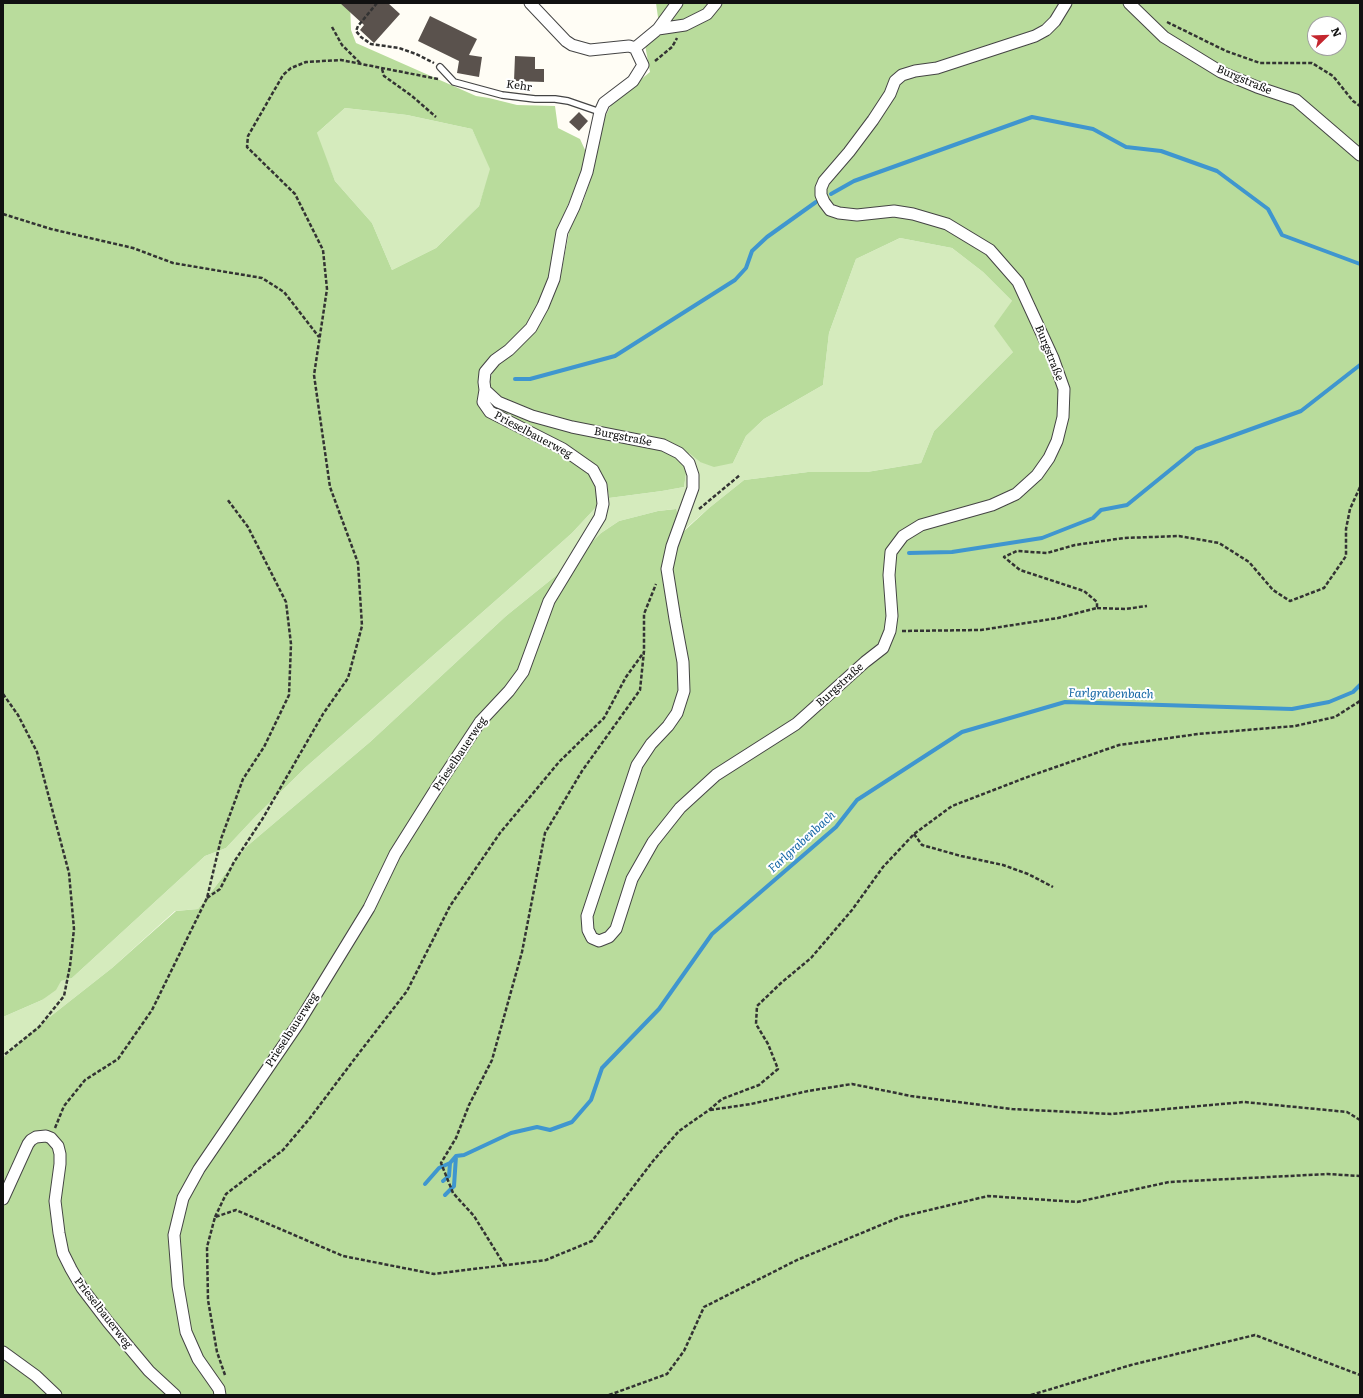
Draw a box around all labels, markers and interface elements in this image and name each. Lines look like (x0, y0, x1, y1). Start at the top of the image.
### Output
north arrow (1307, 16, 1347, 56)
text: N (1328, 24, 1346, 39)
street label: Burgstraße (1214, 62, 1274, 98)
street label: Kehr (505, 78, 533, 94)
street label: Burgstraße (1032, 323, 1066, 383)
street label: Prieselbauerweg (492, 409, 574, 461)
street label: Burgstraße (593, 425, 653, 449)
street label: Burgstraße (814, 660, 866, 710)
water label: Farlgrabenbach (1068, 686, 1154, 702)
street label: Prieselbauerweg (430, 714, 490, 794)
water label: Farlgrabenbach (765, 808, 839, 876)
street label: Prieselbauerweg (263, 990, 321, 1070)
street label: Prieselbauerweg (71, 1275, 135, 1351)

